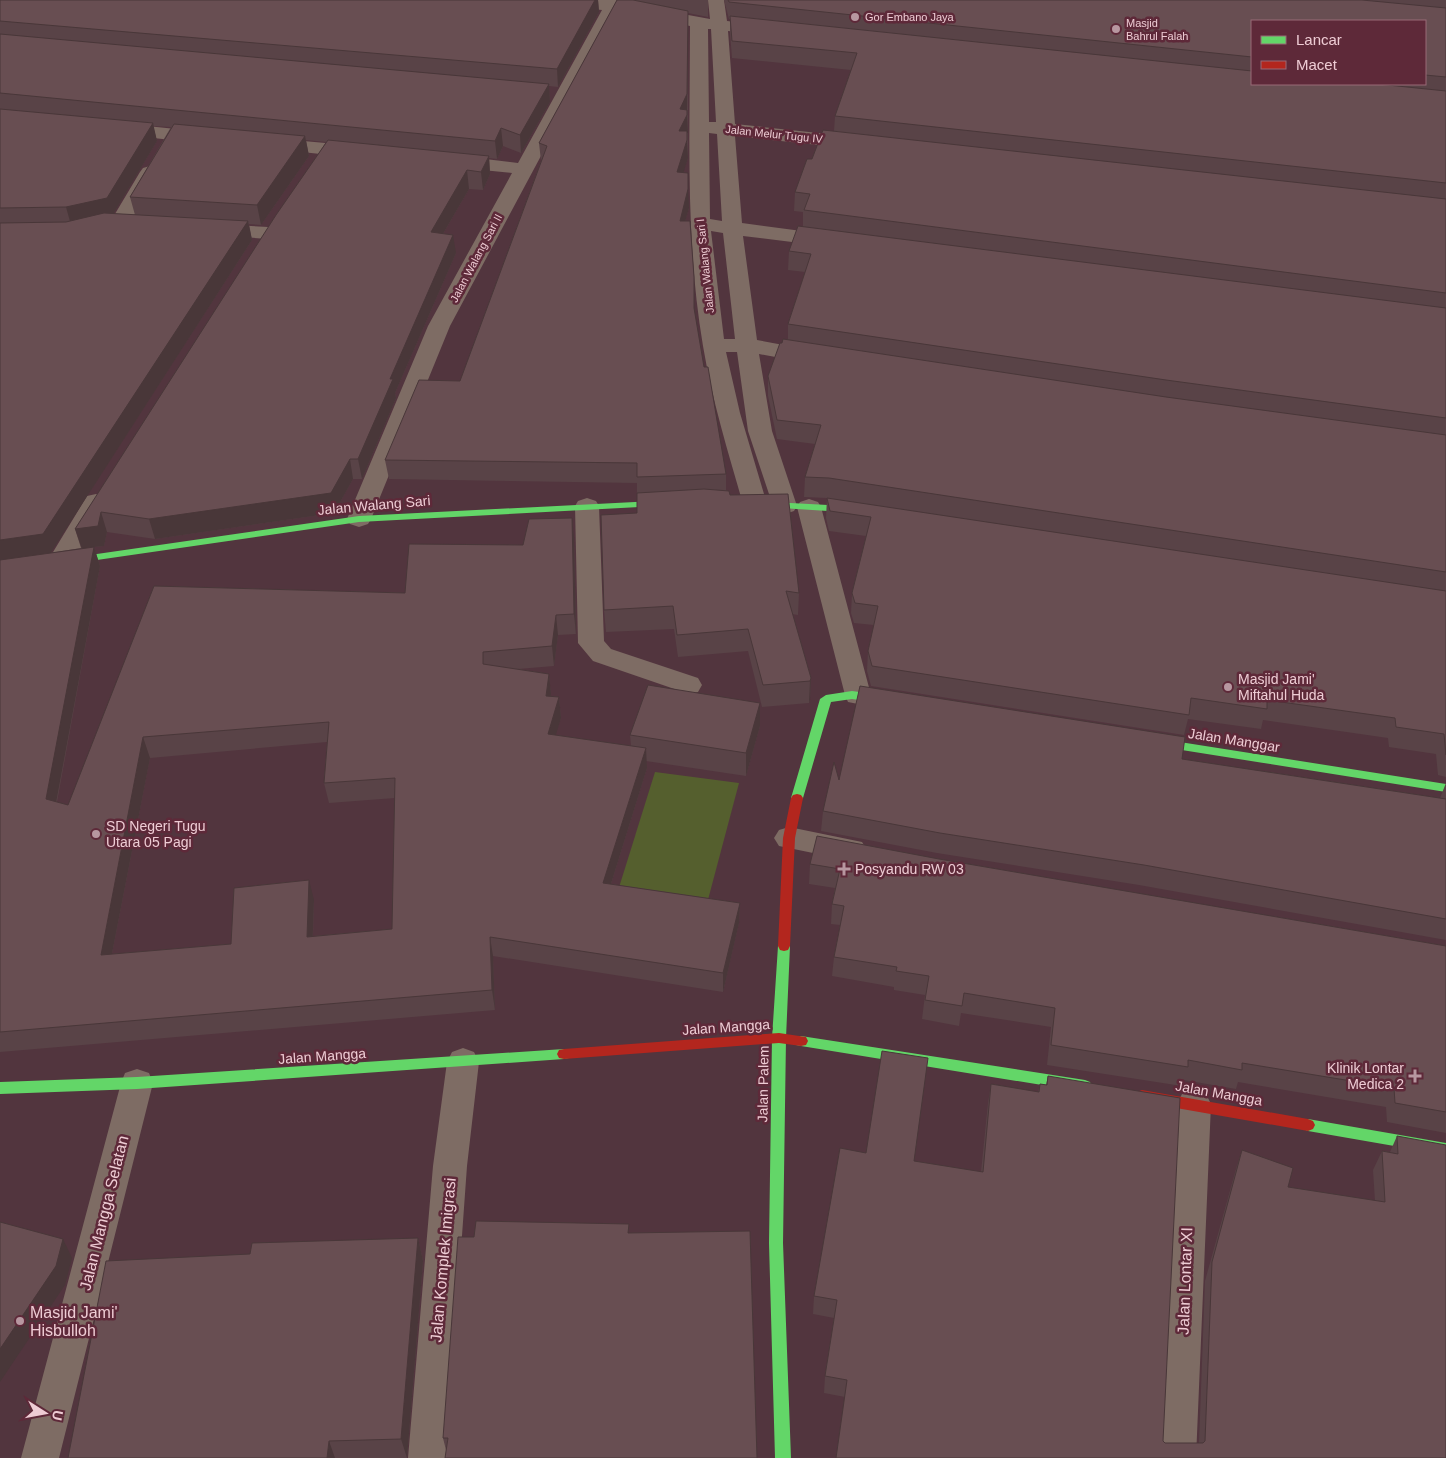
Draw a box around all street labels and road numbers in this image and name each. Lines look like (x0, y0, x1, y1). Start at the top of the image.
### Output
street label: Jalan Melur Tugu IV (725, 123, 824, 145)
street label: Jalan Walang Sari II (448, 212, 504, 304)
street label: Jalan Walang Sari I (694, 218, 716, 314)
street label: Jalan Walang Sari (317, 492, 431, 518)
street label: Jalan Manggar (1187, 725, 1281, 755)
street label: Jalan Mangga (682, 1016, 771, 1038)
street label: Jalan Mangga (278, 1045, 367, 1067)
street label: Jalan Palem (754, 1045, 772, 1123)
street label: Jalan Mangga (1174, 1077, 1264, 1109)
street label: Jalan Mangga Selatan (76, 1134, 132, 1292)
street label: Jalan Komplek Imigrasi (427, 1177, 459, 1343)
street label: Jalan Lontar XI (1175, 1227, 1195, 1335)

